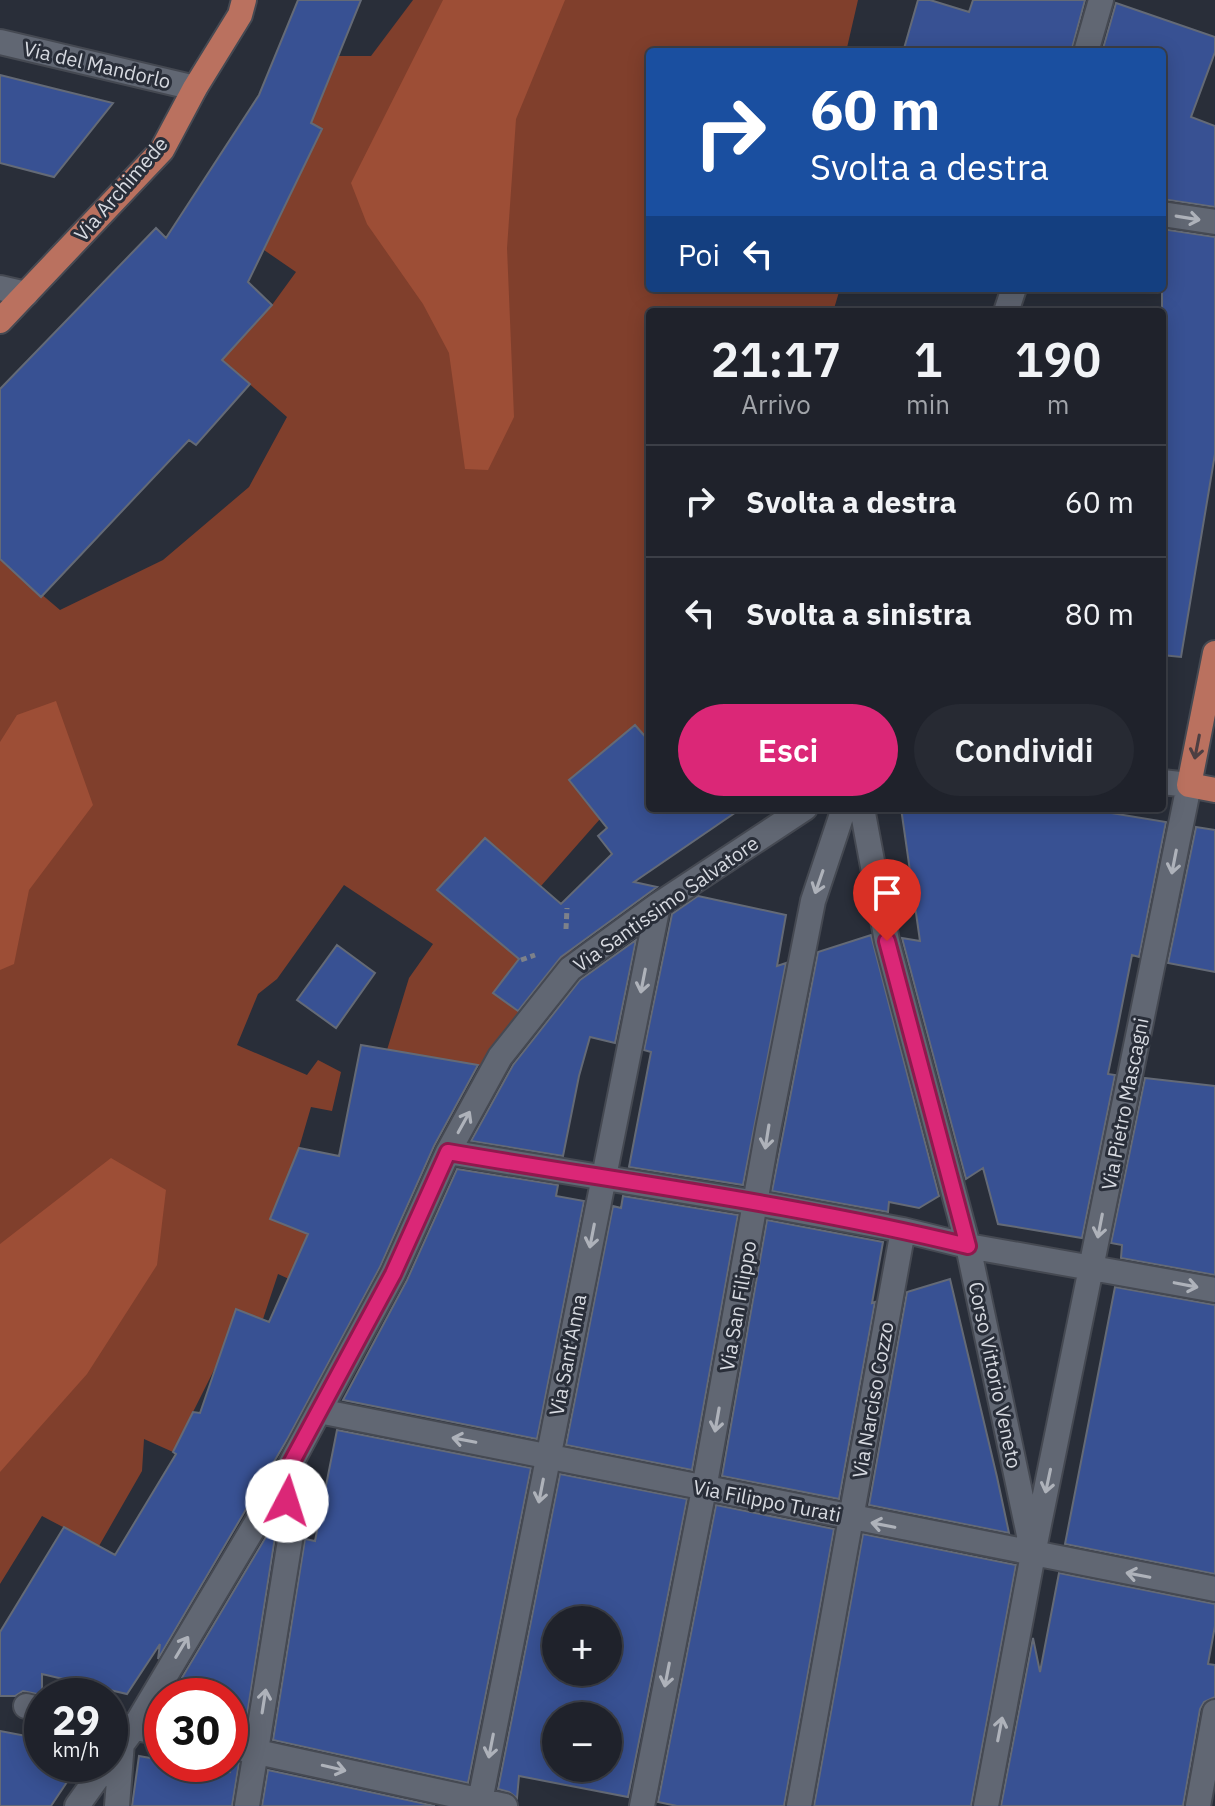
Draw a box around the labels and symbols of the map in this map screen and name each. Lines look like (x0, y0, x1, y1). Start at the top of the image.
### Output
street label: Via del Mandorlo (21, 34, 173, 95)
street label: Via Archimede (68, 131, 173, 247)
one-way arrow (1175, 211, 1201, 226)
one-way arrow (1188, 733, 1203, 759)
street label: Via Santissimo Salvatore (568, 829, 764, 978)
one-way arrow (1165, 848, 1180, 874)
pin (853, 859, 921, 941)
one-way arrow (811, 869, 826, 894)
one-way arrow (634, 968, 649, 994)
street label: Via Pietro Mascagni (1095, 1015, 1154, 1192)
one-way arrow (457, 1111, 473, 1135)
one-way arrow (759, 1123, 774, 1149)
one-way arrow (1092, 1213, 1107, 1239)
one-way arrow (584, 1223, 599, 1249)
street label: Via San Filippo (713, 1239, 762, 1373)
one-way arrow (1173, 1278, 1199, 1293)
street label: Corso Vittorio Veneto (963, 1279, 1028, 1471)
street label: Via Sant'Anna (542, 1291, 593, 1418)
street label: Via Narciso Cozzo (845, 1320, 900, 1480)
one-way arrow (708, 1407, 723, 1432)
one-way arrow (451, 1432, 477, 1447)
position arrow (245, 1459, 329, 1543)
one-way arrow (1040, 1468, 1055, 1493)
street label: Via Filippo Turati (691, 1473, 843, 1528)
one-way arrow (533, 1478, 548, 1504)
one-way arrow (871, 1516, 897, 1531)
one-way arrow (1126, 1566, 1152, 1581)
one-way arrow (174, 1636, 190, 1659)
one-way arrow (659, 1662, 674, 1688)
speed limit sign: 30 (144, 1678, 248, 1782)
one-way arrow (257, 1689, 272, 1715)
one-way arrow (993, 1717, 1008, 1743)
one-way arrow (482, 1733, 497, 1759)
one-way arrow (320, 1761, 346, 1776)

